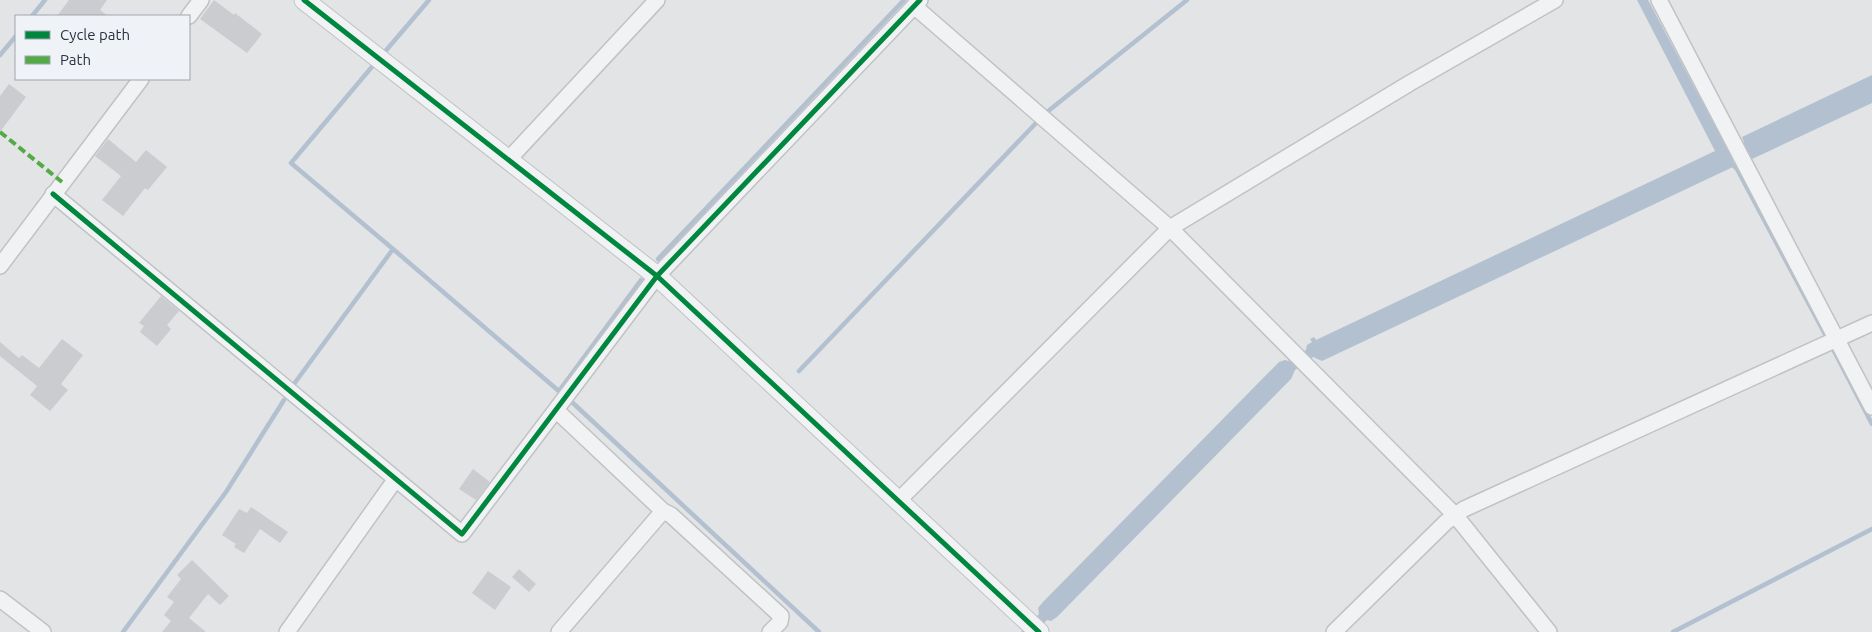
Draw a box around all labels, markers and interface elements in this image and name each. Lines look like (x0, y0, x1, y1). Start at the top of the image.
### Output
legend (15, 15, 190, 80)
text: Cycle path (60, 26, 130, 43)
text: Path (60, 51, 91, 68)

